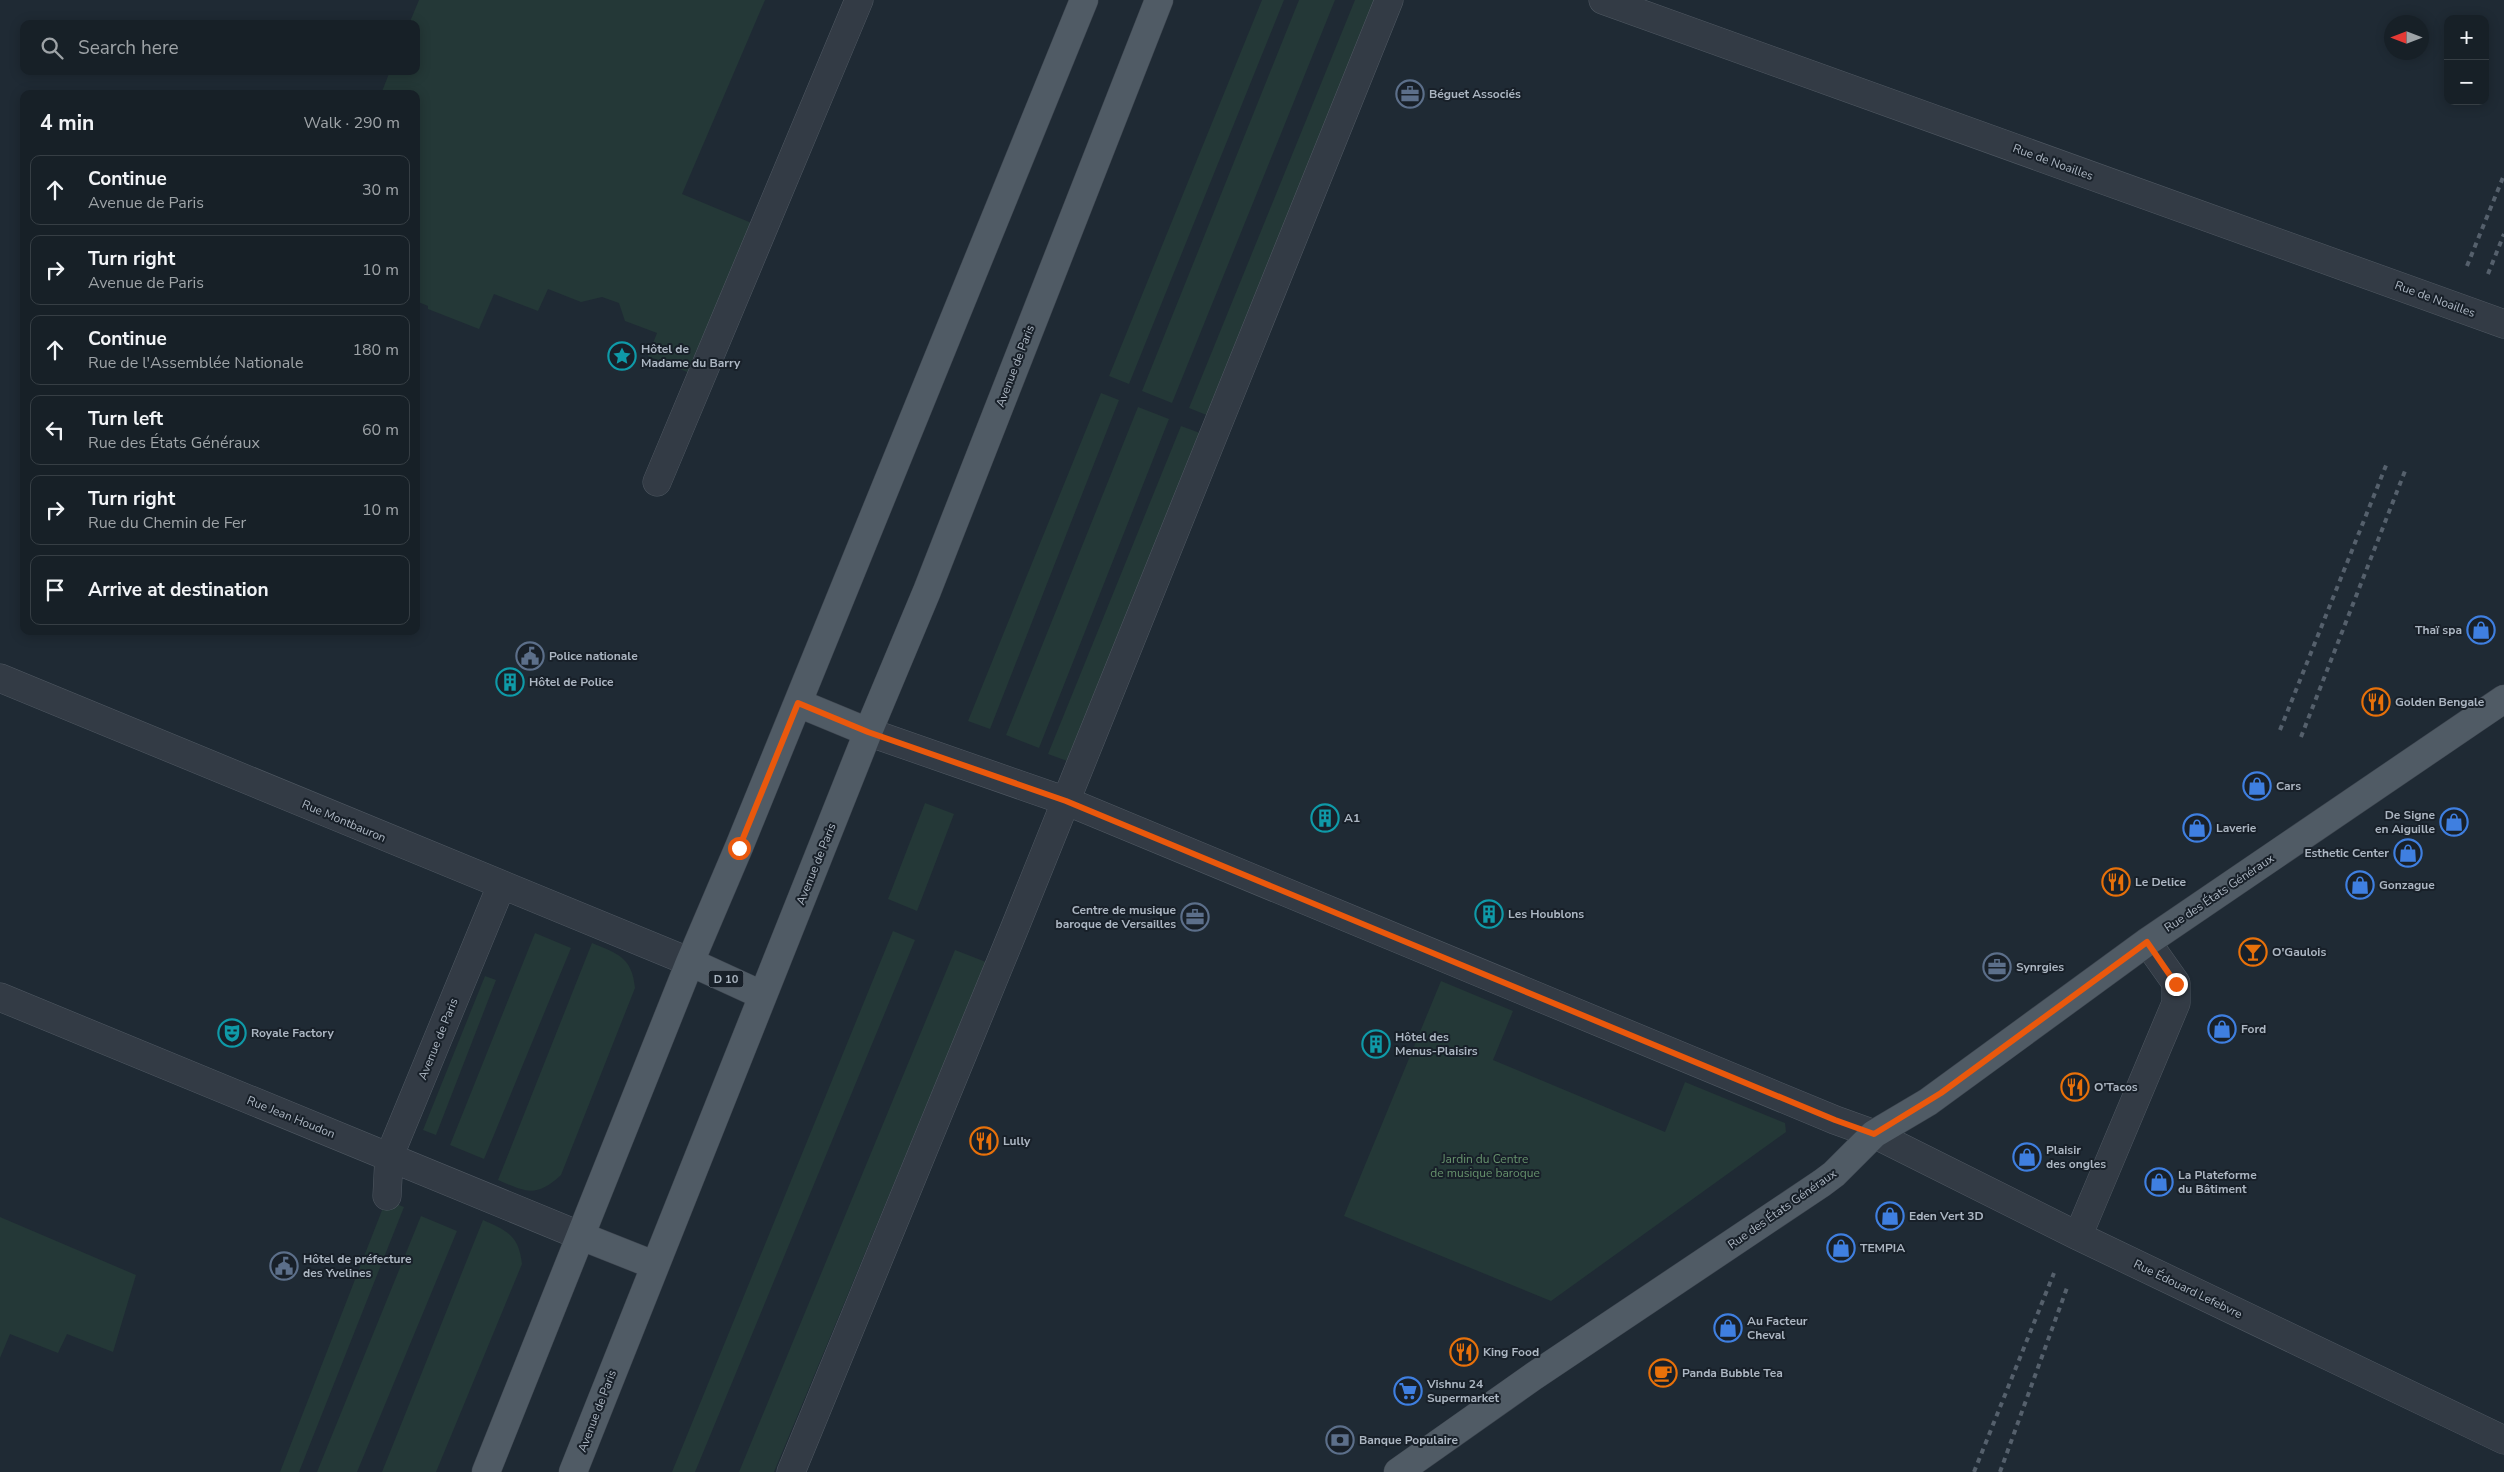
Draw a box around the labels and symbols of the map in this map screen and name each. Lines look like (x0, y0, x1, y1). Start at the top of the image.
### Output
north arrow (2384, 15, 2429, 60)
office icon: Béguet Associés (1395, 79, 1425, 109)
place label: Béguet Associés (1429, 86, 1521, 102)
street label: Rue de Noailles (2011, 140, 2096, 184)
street label: Rue de Noailles (2393, 277, 2478, 321)
street label: Avenue de Paris (992, 322, 1038, 409)
place icon: Hôtel de Madame du Barry (607, 341, 637, 371)
place label: Hôtel de Madame du Barry (641, 341, 741, 371)
shop icon: Thaï spa (2466, 615, 2496, 645)
place label: Thaï spa (2415, 622, 2462, 638)
public building icon: Police nationale (515, 641, 545, 671)
place label: Police nationale (549, 648, 638, 664)
building icon: Hôtel de Police (495, 667, 525, 697)
place label: Hôtel de Police (529, 674, 614, 690)
restaurant icon: Golden Bengale (2361, 687, 2391, 717)
place label: Golden Bengale (2395, 694, 2485, 710)
shop icon: Cars (2242, 771, 2272, 801)
place label: Cars (2276, 778, 2301, 794)
street label: Rue Montbauron (299, 796, 389, 846)
building icon: A1 (1310, 803, 1340, 833)
place label: De Signe en Aiguille (2375, 807, 2435, 837)
shop icon: De Signe en Aiguille (2439, 807, 2469, 837)
place label: A1 (1344, 810, 1360, 826)
shop icon: Laverie (2182, 813, 2212, 843)
place label: Laverie (2216, 820, 2257, 836)
street label: Avenue de Paris (792, 821, 840, 907)
route start (728, 837, 751, 860)
shop icon: Esthetic Center (2393, 838, 2423, 868)
place label: Esthetic Center (2304, 845, 2389, 861)
street label: Rue des États Généraux (2161, 850, 2277, 936)
restaurant icon: Le Delice (2101, 867, 2131, 897)
shop icon: Gonzague (2345, 870, 2375, 900)
place label: Le Delice (2135, 874, 2187, 890)
place label: Gonzague (2379, 877, 2435, 893)
building icon: Les Houblons (1474, 899, 1504, 929)
place label: Centre de musique baroque de Versailles (1055, 902, 1176, 932)
office icon: Centre de musique baroque de Versailles (1180, 902, 1210, 932)
place label: Les Houblons (1508, 906, 1584, 922)
bar icon: O'Gaulois (2238, 937, 2268, 967)
place label: O'Gaulois (2272, 944, 2326, 960)
office icon: Synrgies (1982, 952, 2012, 982)
place label: Synrgies (2016, 959, 2064, 975)
road number: D 10 (708, 971, 744, 988)
route end (2165, 973, 2188, 996)
street label: Avenue de Paris (414, 996, 462, 1082)
shop icon: Ford (2207, 1014, 2237, 1044)
theatre icon: Royale Factory (217, 1018, 247, 1048)
place label: Ford (2241, 1021, 2266, 1037)
place label: Royale Factory (251, 1025, 334, 1041)
building icon: Hôtel des Menus-Plaisirs (1361, 1029, 1391, 1059)
place label: Hôtel des Menus-Plaisirs (1395, 1029, 1478, 1059)
restaurant icon: O'Tacos (2060, 1072, 2090, 1102)
place label: O'Tacos (2094, 1079, 2138, 1095)
street label: Rue Jean Houdon (245, 1092, 337, 1142)
restaurant icon: Lully (969, 1126, 999, 1156)
place label: Lully (1003, 1133, 1031, 1149)
shop icon: Plaisir des ongles (2012, 1142, 2042, 1172)
place label: Plaisir des ongles (2046, 1142, 2106, 1172)
park label: Jardin du Centre de musique baroque (1430, 1151, 1540, 1181)
street label: Rue des États Généraux (1725, 1165, 1840, 1253)
shop icon: La Plateforme du Bâtiment (2144, 1167, 2174, 1197)
place label: La Plateforme du Bâtiment (2178, 1167, 2257, 1197)
shop icon: Eden Vert 3D (1875, 1201, 1905, 1231)
place label: Eden Vert 3D (1909, 1208, 1984, 1224)
shop icon: TEMPIA (1826, 1233, 1856, 1263)
place label: TEMPIA (1860, 1240, 1905, 1256)
public building icon: Hôtel de préfecture des Yvelines (269, 1251, 299, 1281)
place label: Hôtel de préfecture des Yvelines (303, 1251, 412, 1281)
street label: Rue Édouard Lefebvre (2131, 1256, 2245, 1322)
shop icon: Au Facteur Cheval (1713, 1313, 1743, 1343)
place label: Au Facteur Cheval (1747, 1313, 1808, 1343)
restaurant icon: King Food (1449, 1337, 1479, 1367)
place label: King Food (1483, 1344, 1539, 1360)
cafe icon: Panda Bubble Tea (1648, 1358, 1678, 1388)
place label: Panda Bubble Tea (1682, 1365, 1783, 1381)
street label: Avenue de Paris (574, 1367, 620, 1454)
supermarket icon: Vishnu 24 Supermarket (1393, 1376, 1423, 1406)
place label: Vishnu 24 Supermarket (1426, 1376, 1500, 1406)
bank icon: Banque Populaire (1325, 1425, 1355, 1455)
place label: Banque Populaire (1359, 1432, 1458, 1448)

